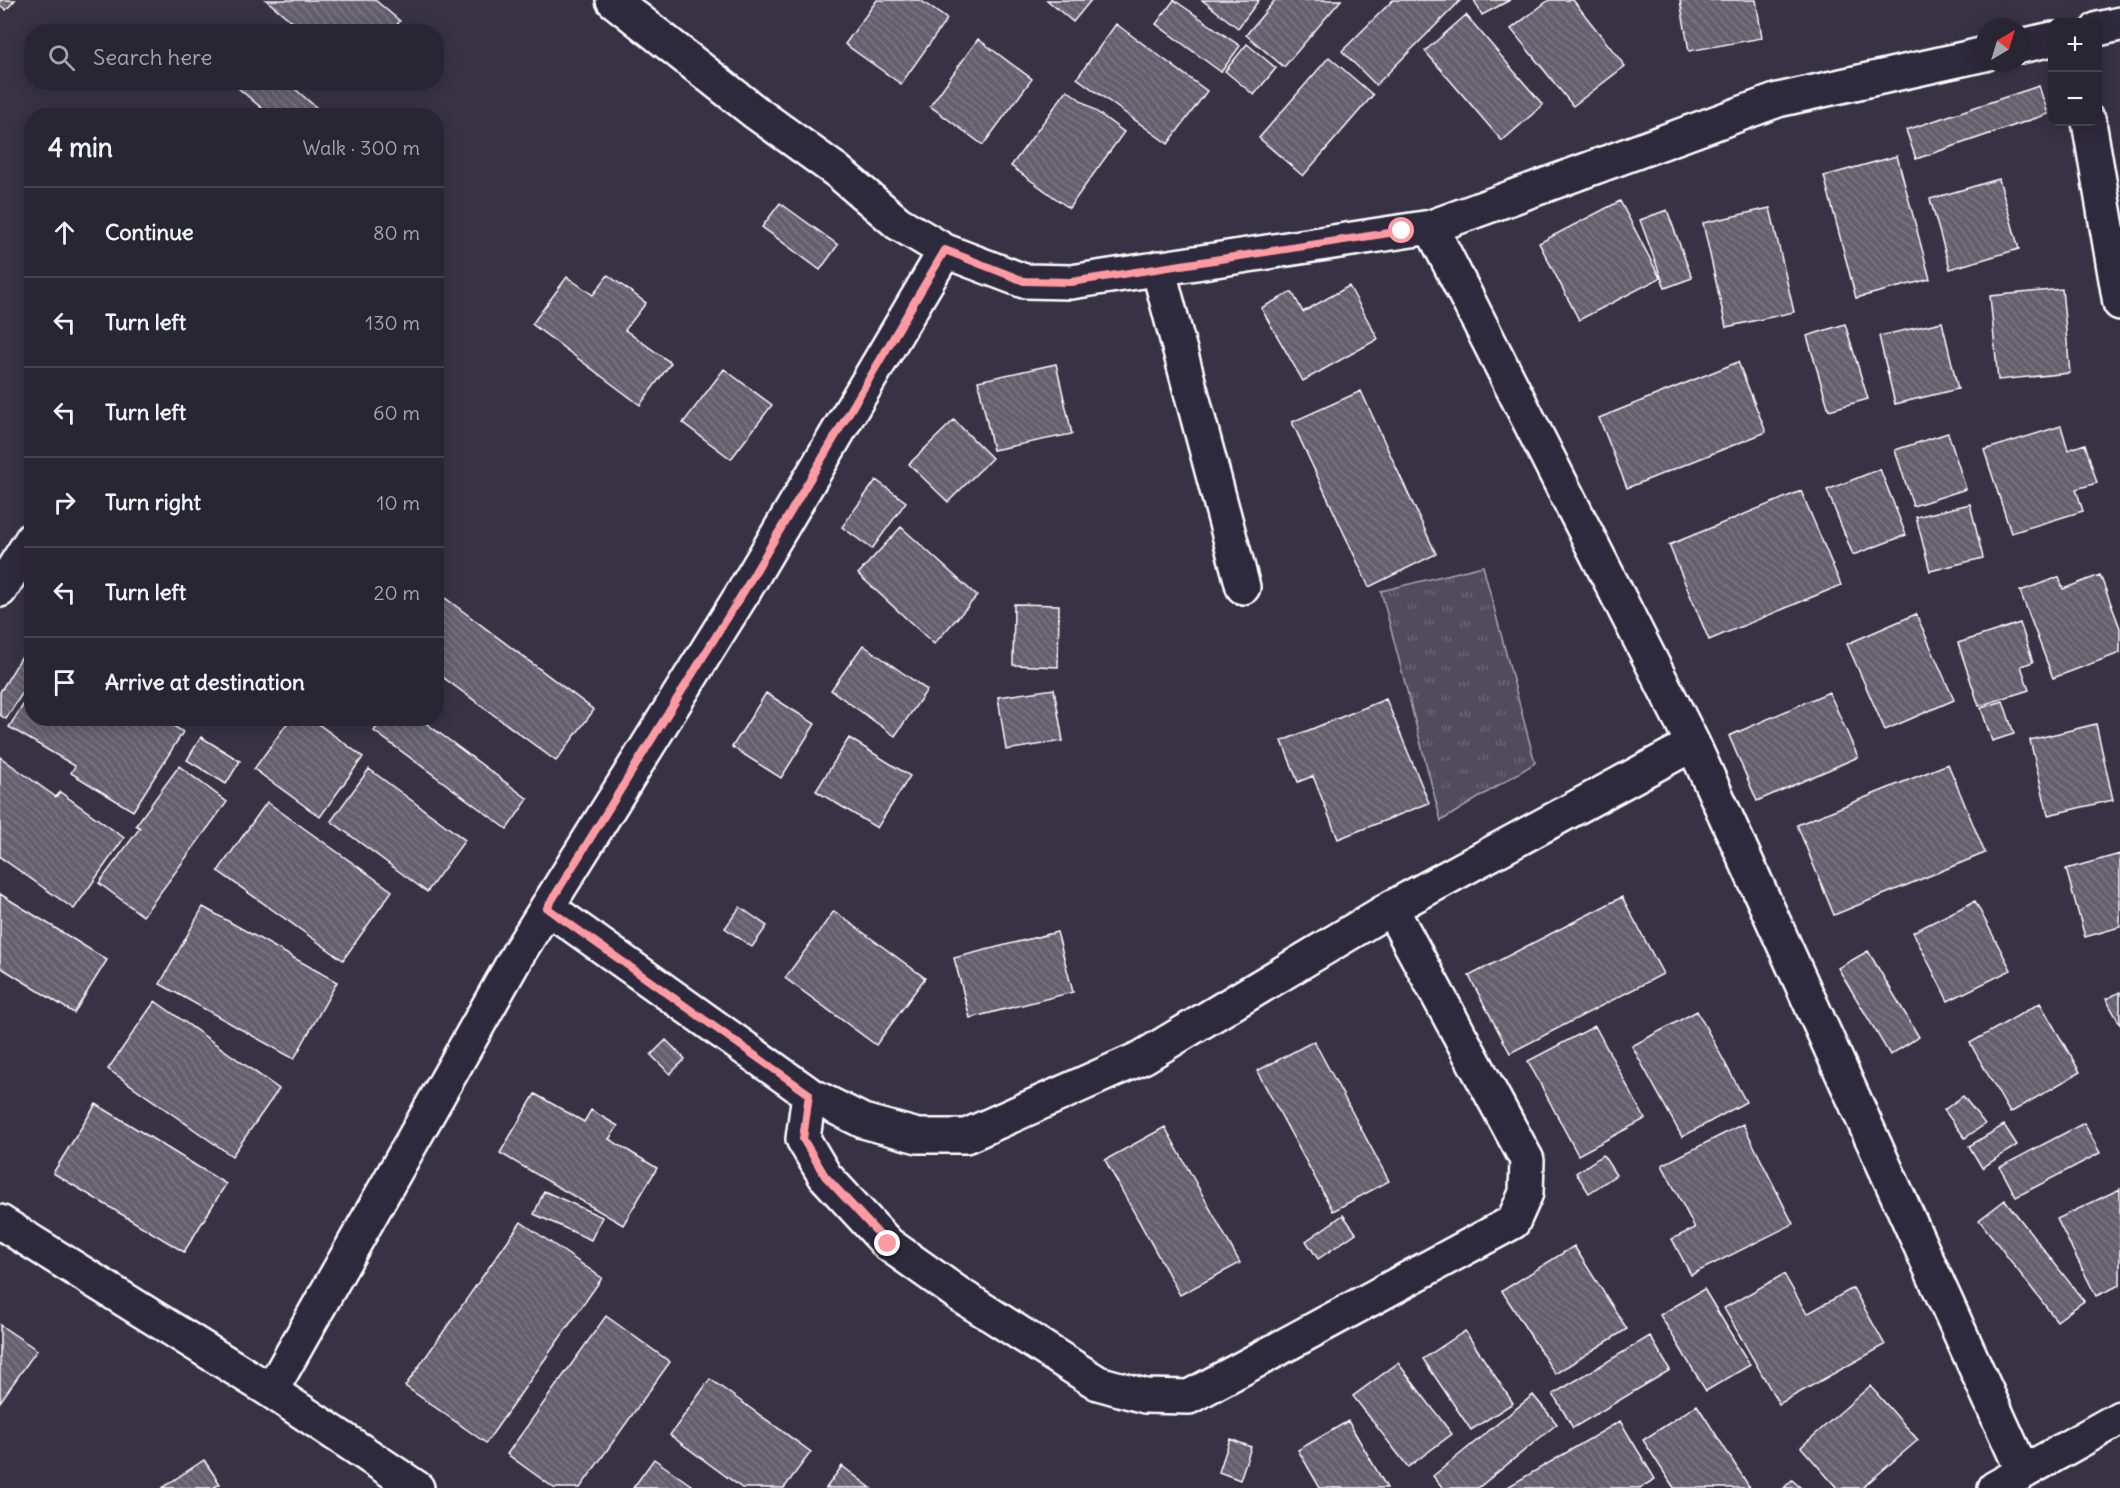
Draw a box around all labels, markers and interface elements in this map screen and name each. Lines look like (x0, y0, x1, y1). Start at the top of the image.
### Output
north arrow (1976, 18, 2030, 72)
map controls (2048, 18, 2102, 126)
button: + (2048, 18, 2102, 72)
search box (24, 24, 444, 90)
icon: search (45, 41, 78, 74)
text: Search here (93, 43, 212, 71)
button: − (2048, 72, 2102, 126)
text: 4 min (48, 131, 113, 164)
text: Walk · 300 m (302, 135, 420, 160)
icon: ahead (48, 216, 81, 249)
route start (1388, 217, 1414, 243)
text: Continue (105, 218, 194, 246)
text: 80 m (373, 220, 420, 245)
icon: left (48, 306, 81, 339)
text: Turn left (105, 308, 186, 336)
text: 130 m (365, 310, 420, 335)
icon: left (48, 396, 81, 429)
text: Turn left (105, 398, 186, 426)
text: 60 m (373, 400, 420, 425)
icon: right (48, 486, 81, 519)
text: Turn right (105, 488, 201, 516)
text: 10 m (377, 490, 420, 515)
icon: left (48, 576, 81, 609)
text: Turn left (105, 578, 186, 606)
text: 20 m (374, 580, 420, 605)
icon: arrive (48, 666, 81, 699)
text: Arrive at destination (105, 668, 305, 696)
route end (874, 1230, 900, 1256)

